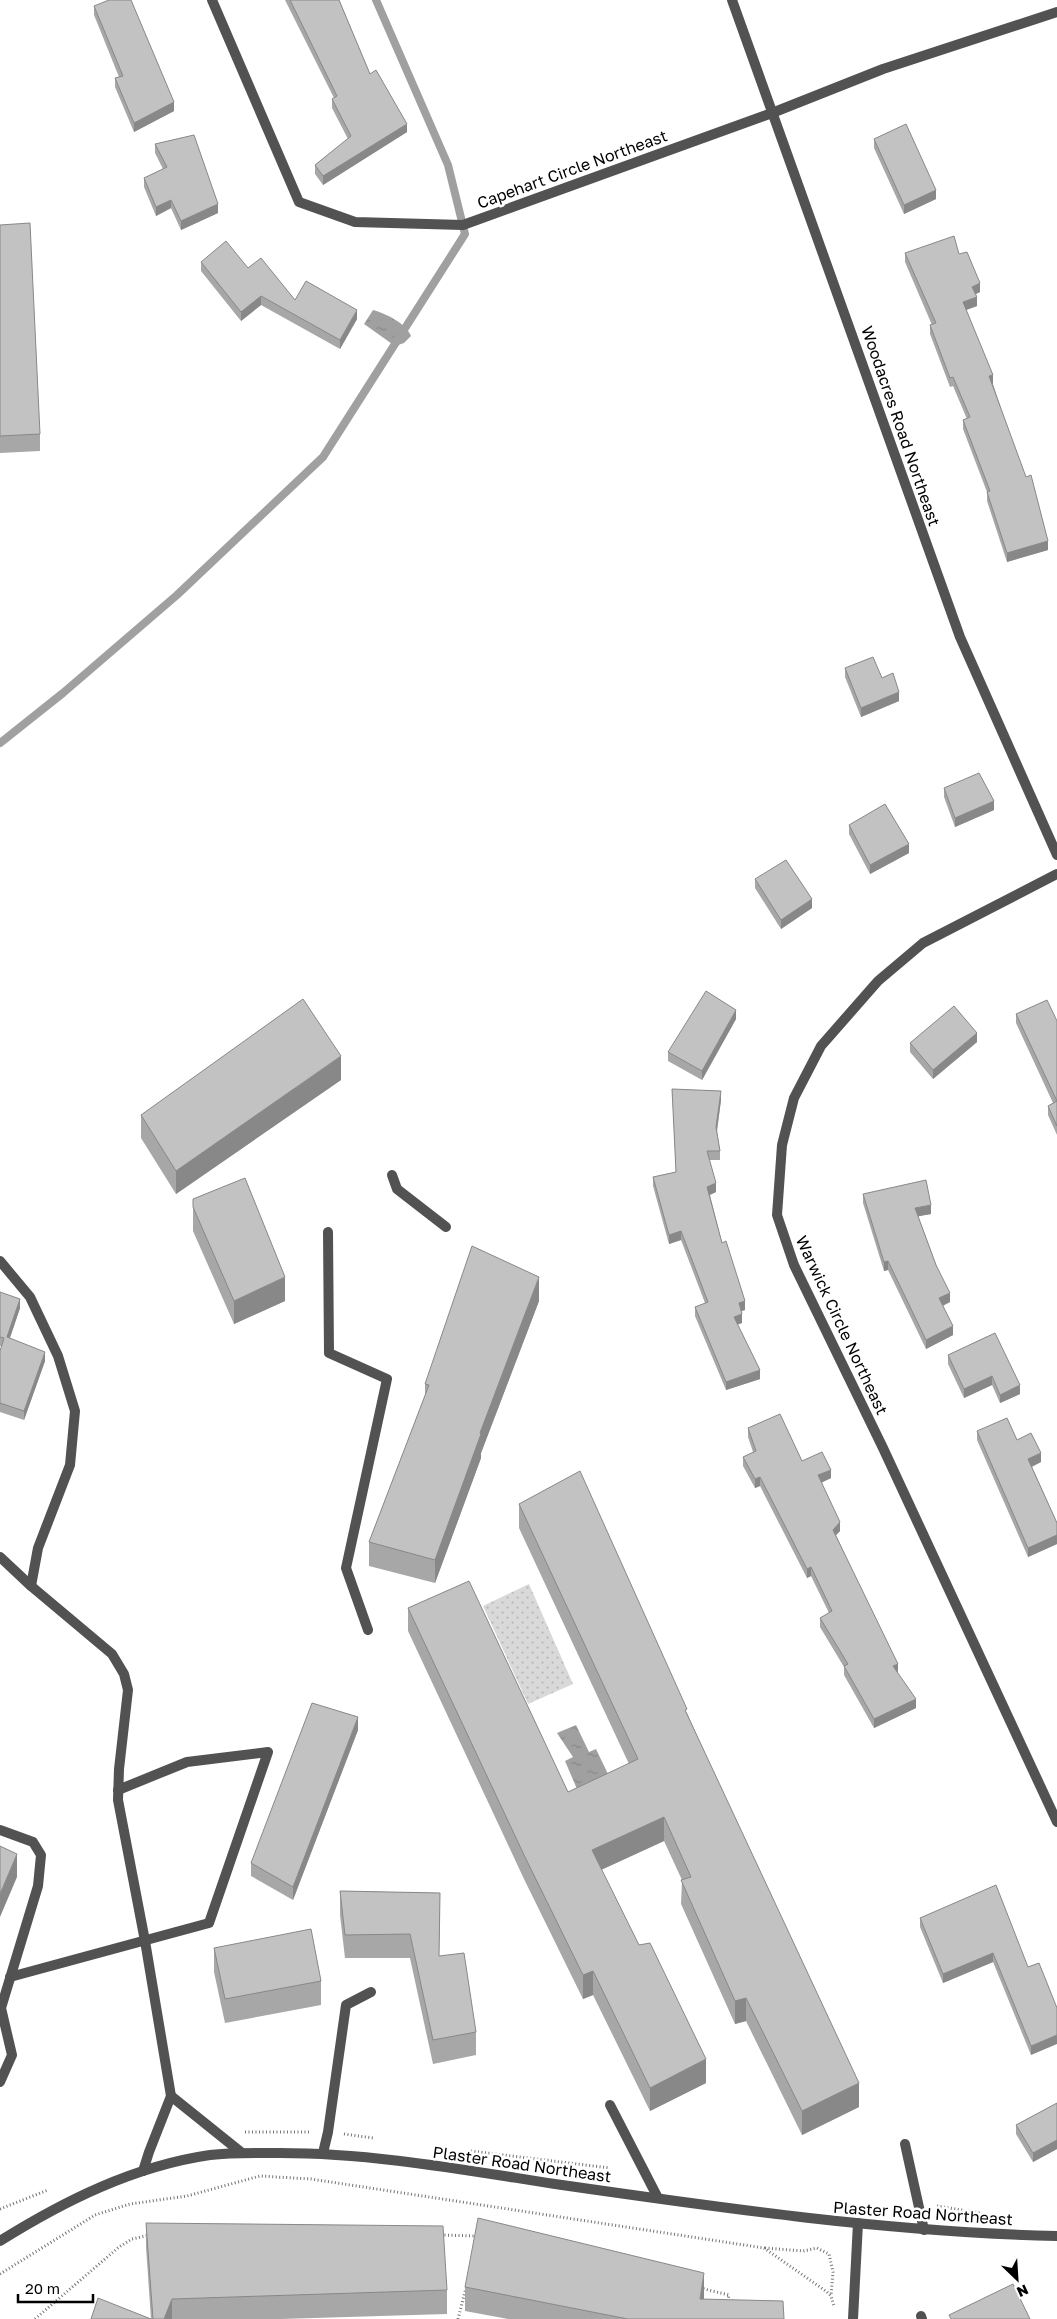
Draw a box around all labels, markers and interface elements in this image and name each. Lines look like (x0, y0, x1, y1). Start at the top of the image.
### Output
street label: Capehart Circle Northeast (474, 125, 670, 213)
street label: Woodacres Road Northeast (857, 323, 945, 529)
street label: Warwick Circle Northeast (792, 1232, 892, 1418)
street label: Plaster Road Northeast (431, 2142, 613, 2186)
street label: Plaster Road Northeast (833, 2197, 1013, 2229)
north arrow (992, 2254, 1042, 2304)
scale bar (18, 2272, 92, 2304)
text: 20 m (25, 2279, 60, 2297)
text: N (1014, 2281, 1031, 2301)

